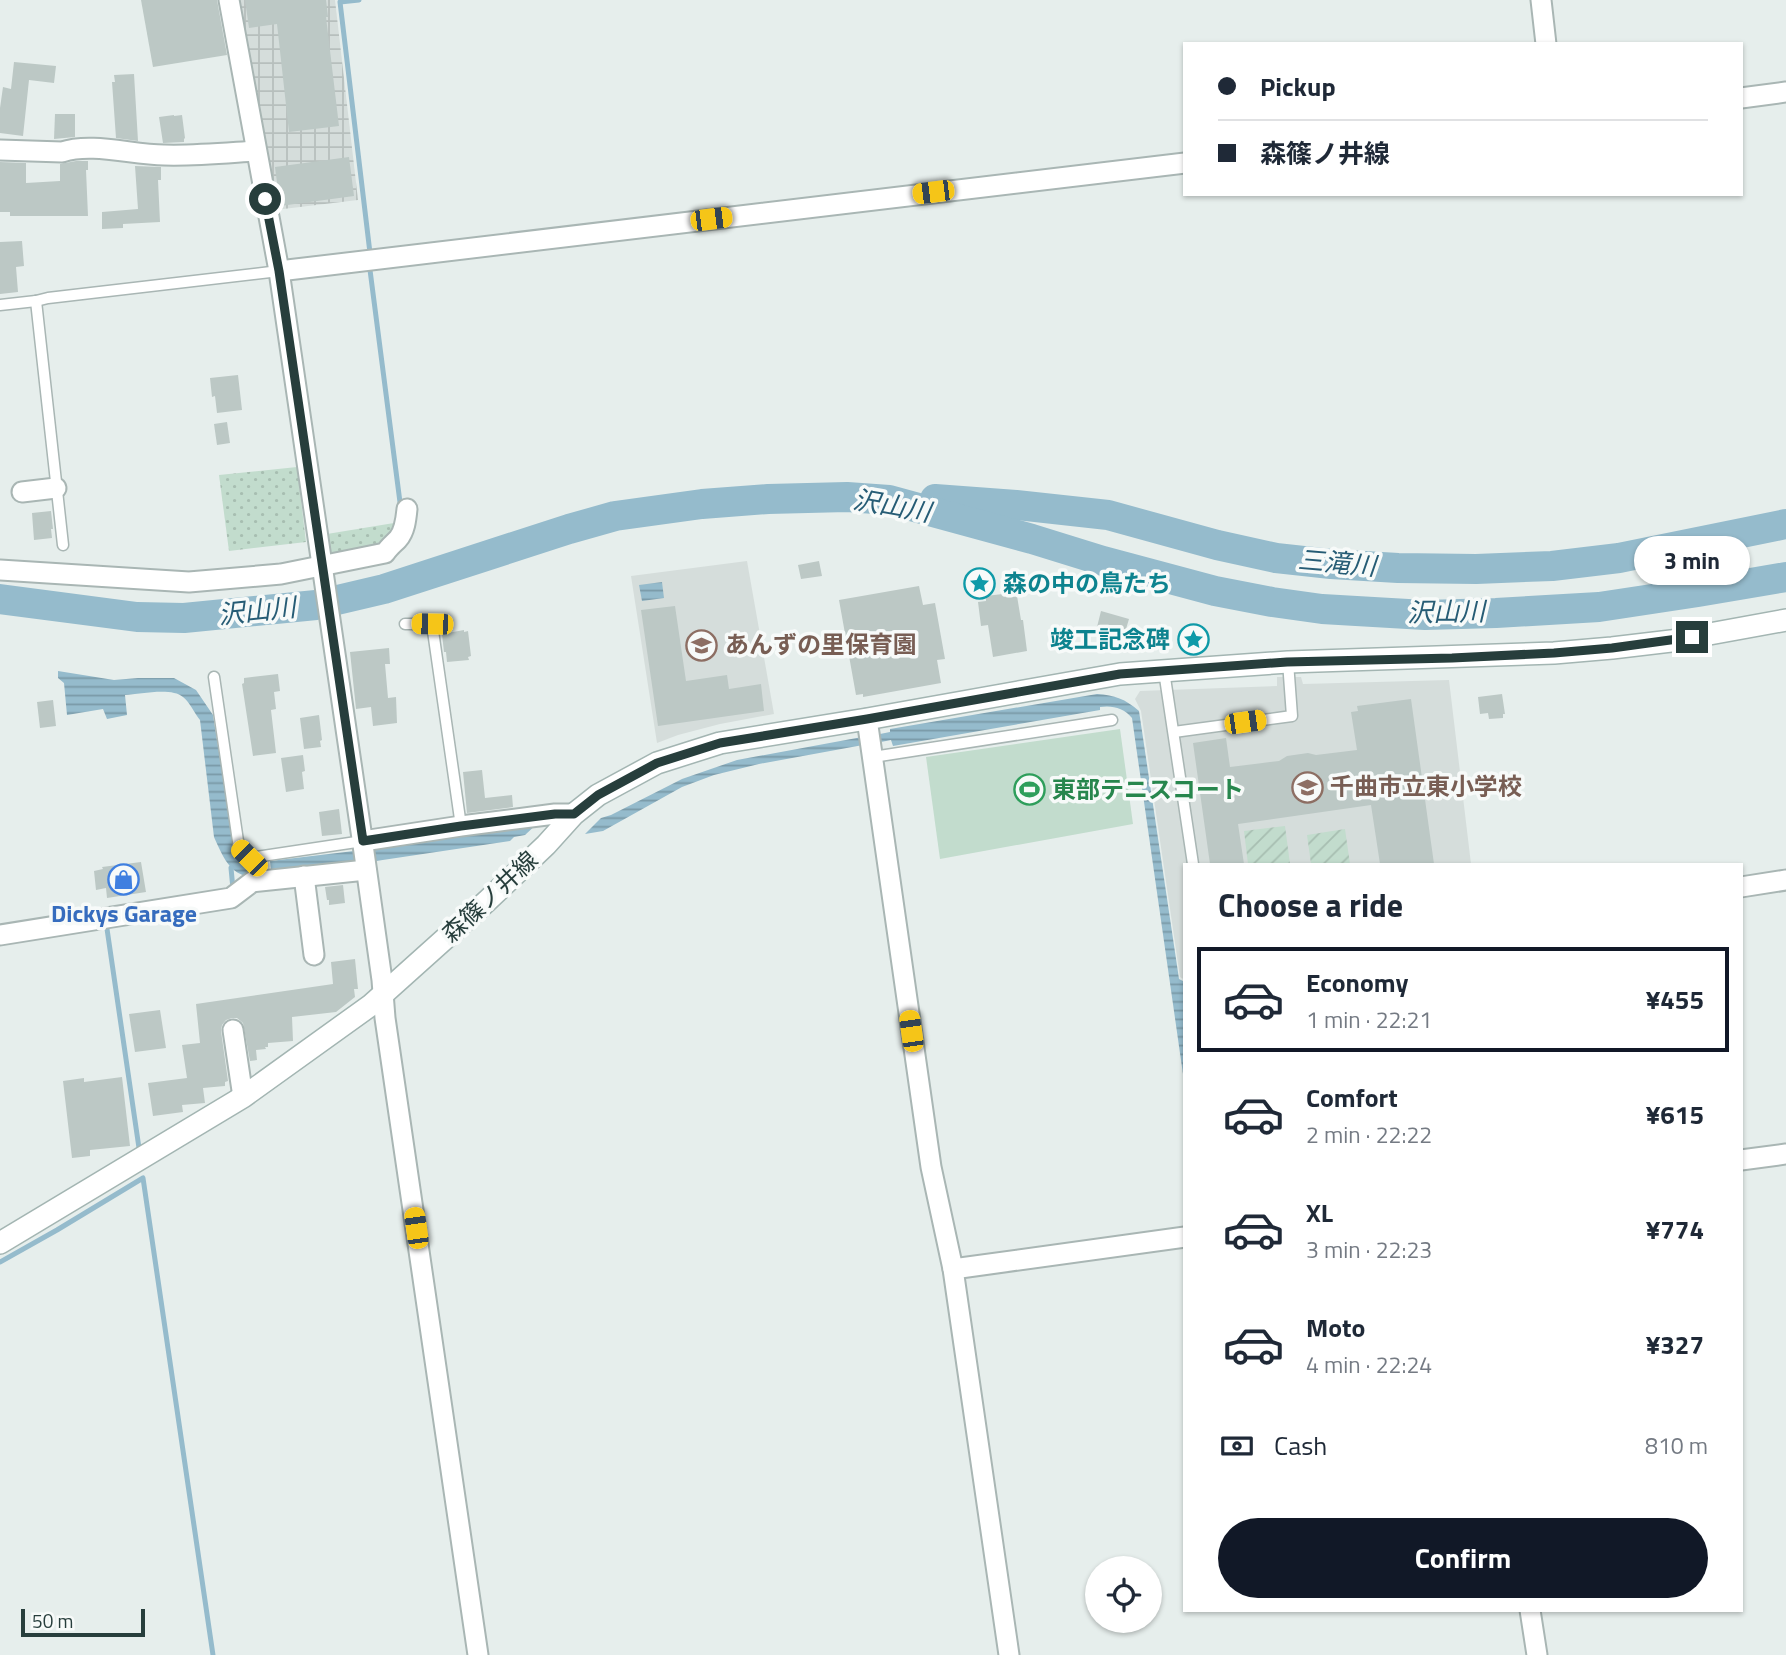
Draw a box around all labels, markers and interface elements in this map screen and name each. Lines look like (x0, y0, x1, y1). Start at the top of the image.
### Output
text: Pickup (1260, 67, 1336, 106)
text: 森篠ノ井線 (1260, 134, 1390, 173)
car (911, 179, 956, 205)
route start (249, 183, 281, 215)
car (689, 206, 734, 232)
water label: 沢山川 (850, 480, 937, 532)
callout: 3 min (1634, 536, 1750, 584)
water label: 三滝川 (1296, 540, 1381, 586)
text: 3 min (1664, 543, 1720, 578)
place label: 森の中の鳥たち (1003, 565, 1171, 601)
place icon: 森の中の鳥たち (963, 567, 997, 601)
water label: 沢山川 (216, 587, 301, 634)
water label: 沢山川 (1407, 591, 1488, 632)
car (411, 613, 454, 635)
place label: 竣工記念碑 (1050, 621, 1170, 657)
route end (1676, 621, 1708, 653)
place icon: 竣工記念碑 (1176, 623, 1210, 657)
place label: あんずの里保育園 (725, 626, 917, 662)
school or university icon: あんずの里保育園 (685, 628, 719, 662)
car (1223, 709, 1268, 735)
place label: 千曲市立東小学校 (1330, 768, 1522, 804)
school or university icon: 千曲市立東小学校 (1290, 770, 1324, 804)
place label: 東部テニスコート (1052, 771, 1244, 807)
sports icon: 東部テニスコート (1012, 773, 1046, 807)
car (227, 836, 272, 880)
street label: 森篠ノ井線 (433, 842, 545, 950)
shop icon: Dickys Garage (107, 863, 141, 897)
text: Choose a ride (1218, 881, 1403, 929)
place label: Dickys Garage (51, 895, 197, 931)
text: Economy (1306, 963, 1408, 1002)
icon: car (1222, 968, 1285, 1031)
text: ¥455 (1646, 980, 1704, 1019)
text: 1 min · 22:21 (1306, 1002, 1432, 1037)
car (898, 1009, 925, 1053)
text: Comfort (1306, 1078, 1398, 1117)
icon: car (1222, 1083, 1285, 1146)
text: ¥615 (1646, 1095, 1704, 1134)
text: 2 min · 22:22 (1306, 1117, 1432, 1152)
text: XL (1306, 1193, 1333, 1232)
icon: car (1222, 1198, 1285, 1261)
car (403, 1206, 430, 1250)
text: ¥774 (1646, 1210, 1704, 1249)
text: 3 min · 22:23 (1306, 1232, 1432, 1267)
text: Moto (1306, 1308, 1365, 1347)
icon: car (1222, 1313, 1285, 1376)
text: ¥327 (1646, 1325, 1704, 1364)
text: 4 min · 22:24 (1306, 1347, 1432, 1382)
text: Cash (1274, 1426, 1327, 1465)
icon: cash (1218, 1427, 1256, 1465)
text: 810 m (1645, 1428, 1708, 1463)
button: Confirm (1218, 1518, 1708, 1598)
map controls (1085, 1556, 1162, 1633)
button: locate (1085, 1556, 1162, 1633)
scale bar (21, 1606, 145, 1638)
text: 50 m (32, 1606, 73, 1635)

